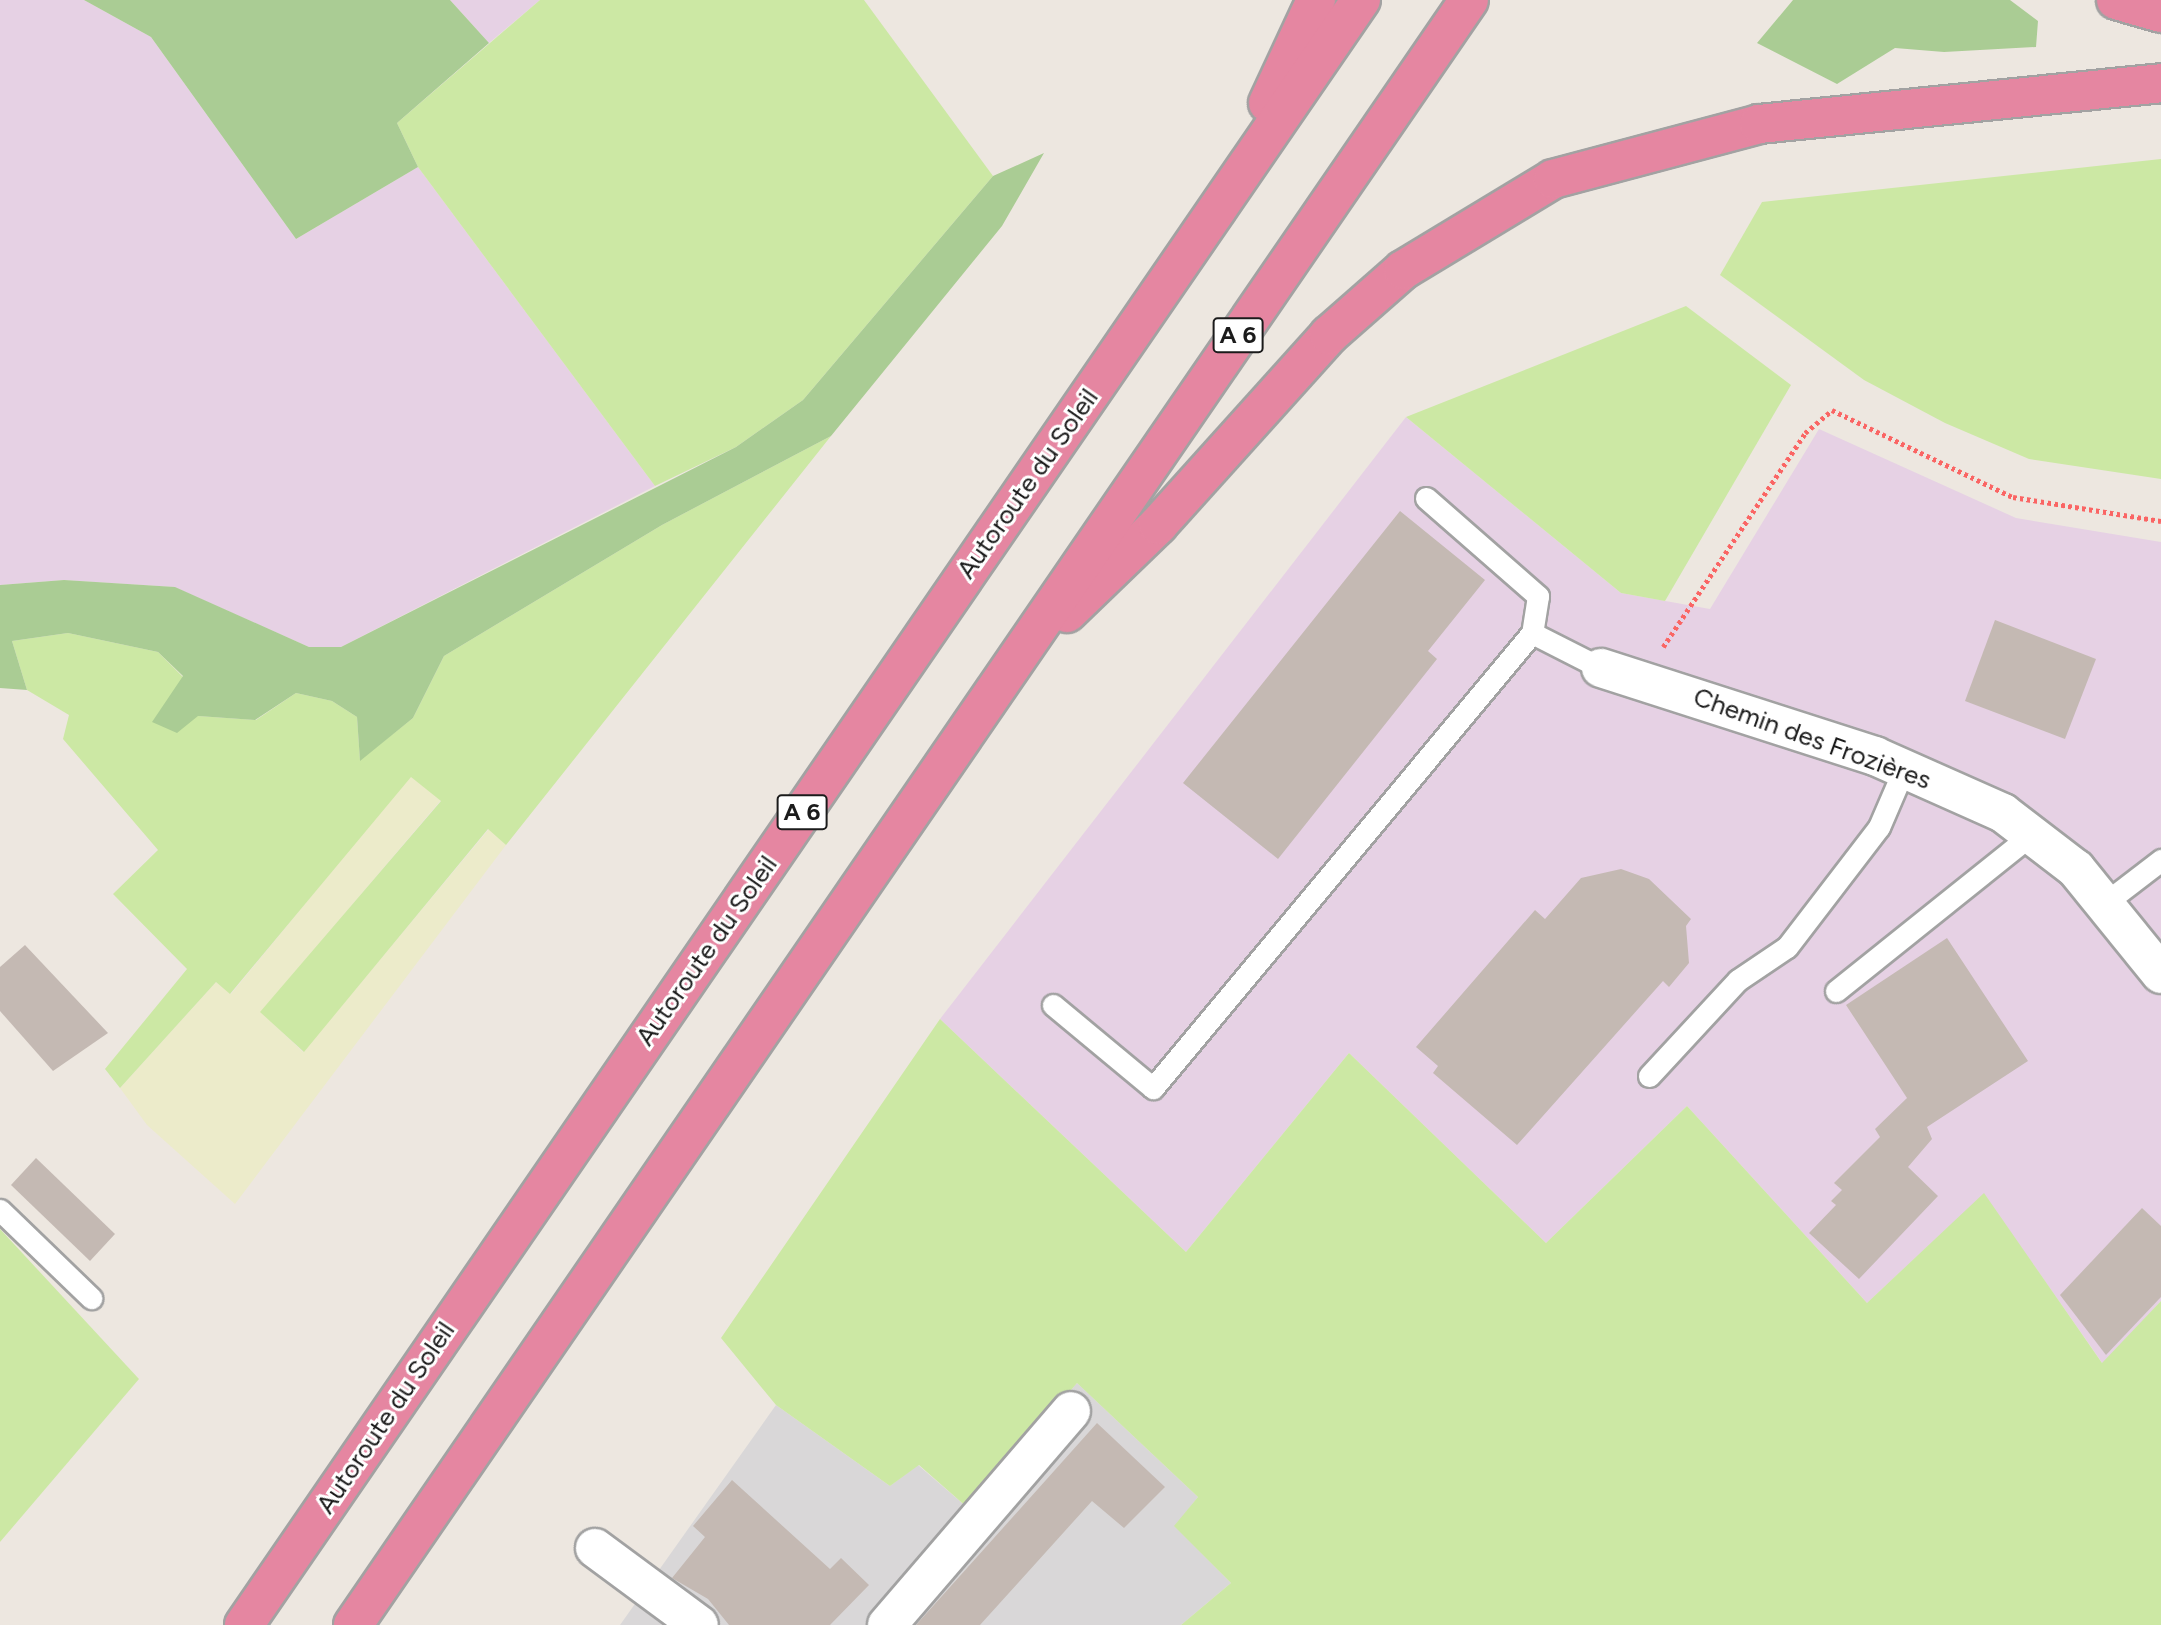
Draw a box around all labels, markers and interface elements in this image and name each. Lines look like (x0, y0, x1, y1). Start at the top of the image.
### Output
road number: A 6 (1212, 314, 1264, 356)
street label: Autoroute du Soleil (951, 383, 1105, 585)
street label: Chemin des Frozières (1689, 682, 1935, 796)
road number: A 6 (776, 792, 828, 832)
street label: Autoroute du Soleil (630, 850, 784, 1052)
street label: Autoroute du Soleil (310, 1316, 462, 1520)

